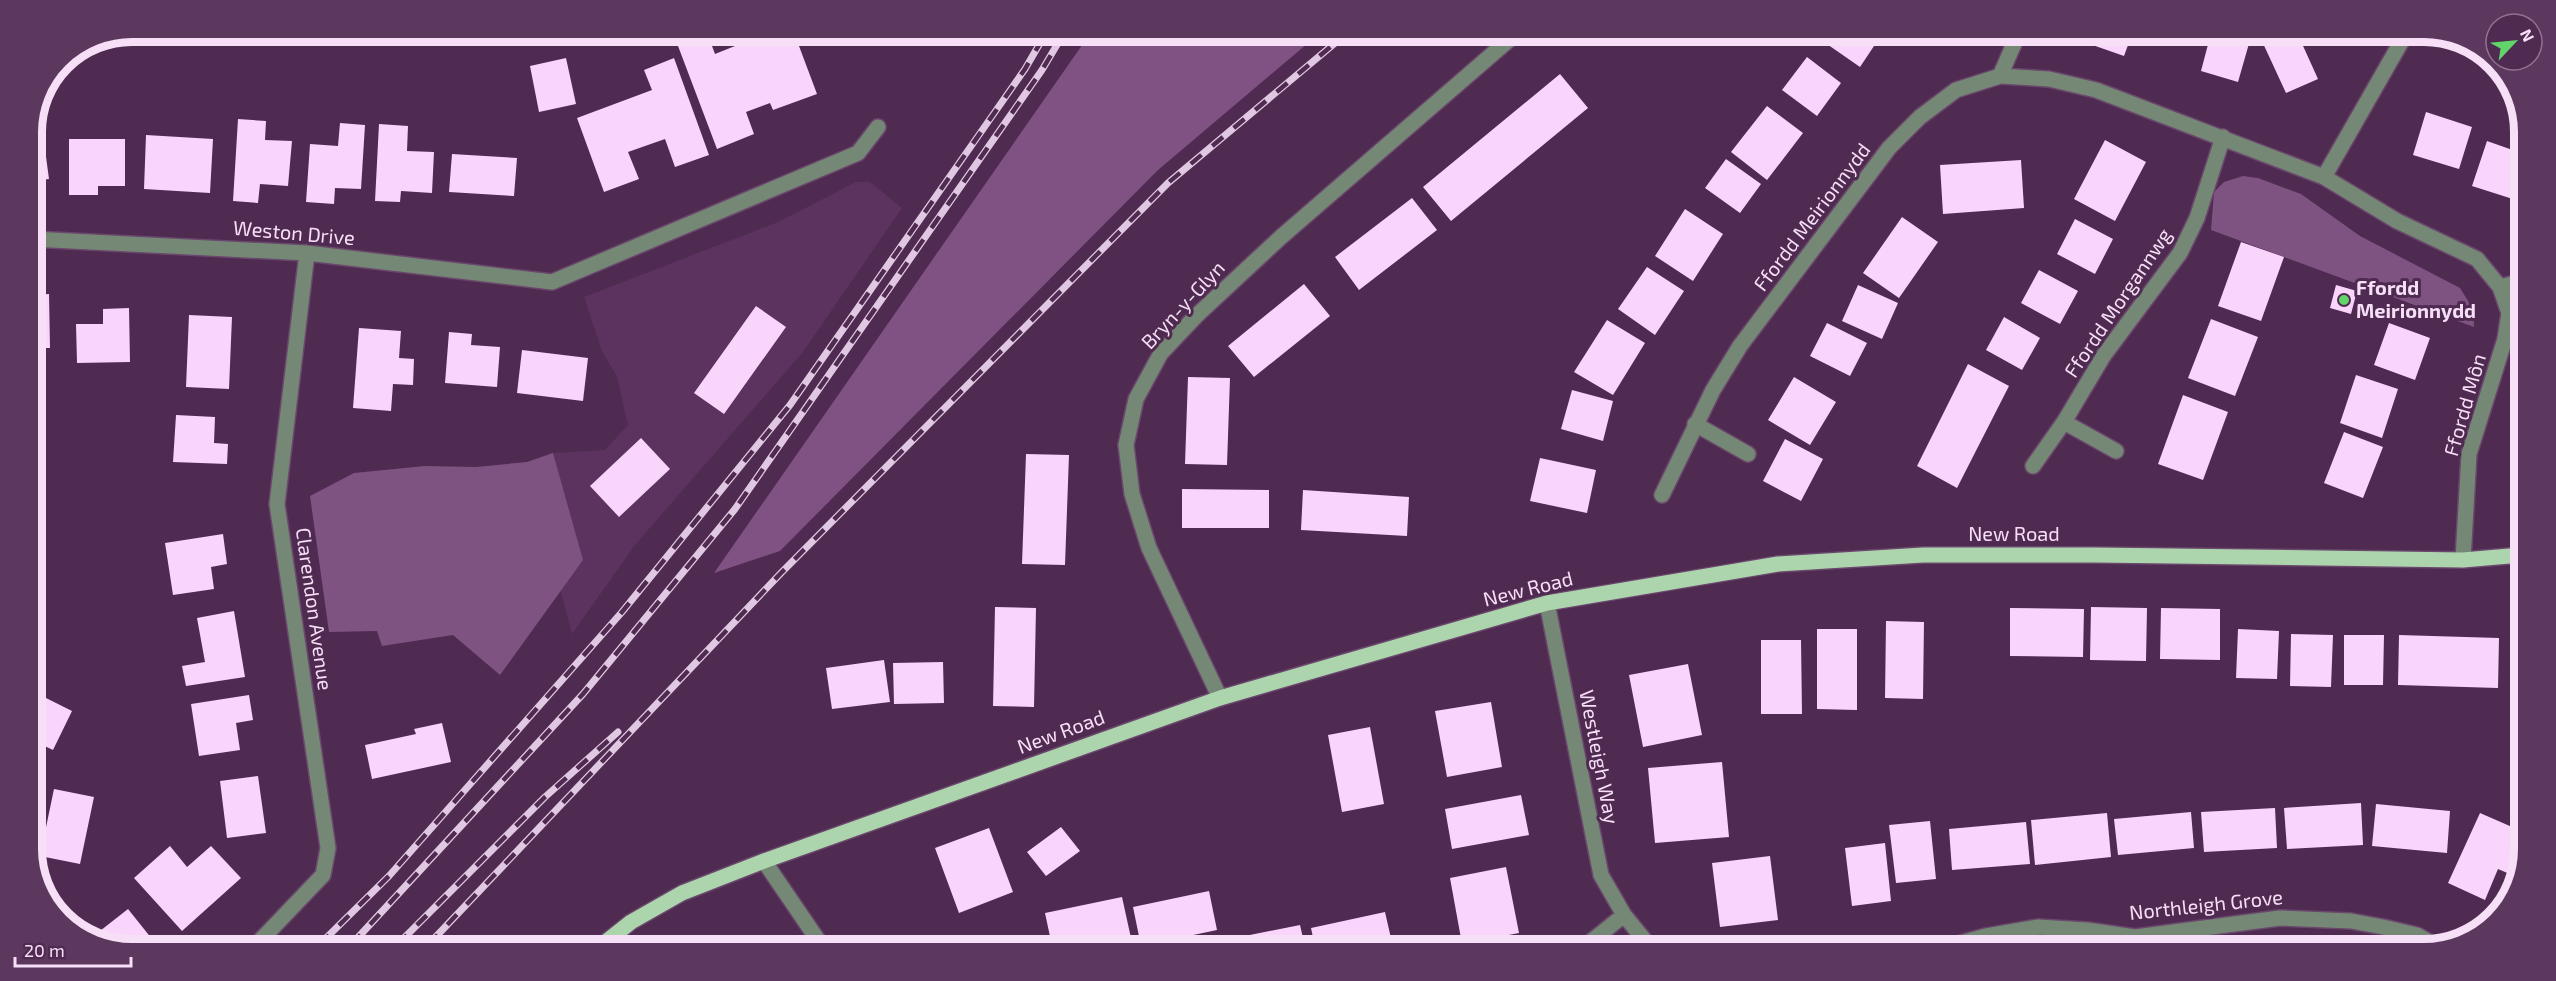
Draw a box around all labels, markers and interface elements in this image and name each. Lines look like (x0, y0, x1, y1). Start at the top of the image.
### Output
north arrow (2484, 12, 2544, 72)
text: N (2517, 26, 2539, 45)
street label: Ffordd Meirionnydd (1748, 138, 1875, 295)
street label: Weston Drive (232, 215, 356, 249)
street label: Ffordd Morgannwg (2058, 223, 2176, 382)
street label: Bryn-y-Glyn (1135, 255, 1229, 353)
place label: Ffordd Meirionnydd (2356, 275, 2476, 323)
marker: Ffordd Meirionnydd (2337, 293, 2351, 307)
street label: Ffordd Môn (2438, 351, 2490, 459)
street label: New Road (1968, 521, 2060, 545)
street label: Clarendon Avenue (292, 526, 338, 692)
street label: New Road (1480, 565, 1575, 611)
street label: Westleigh Way (1575, 688, 1625, 826)
street label: New Road (1014, 704, 1108, 758)
street label: Northleigh Grove (2128, 884, 2284, 924)
scale bar (15, 930, 130, 968)
text: 20 m (24, 939, 65, 961)

